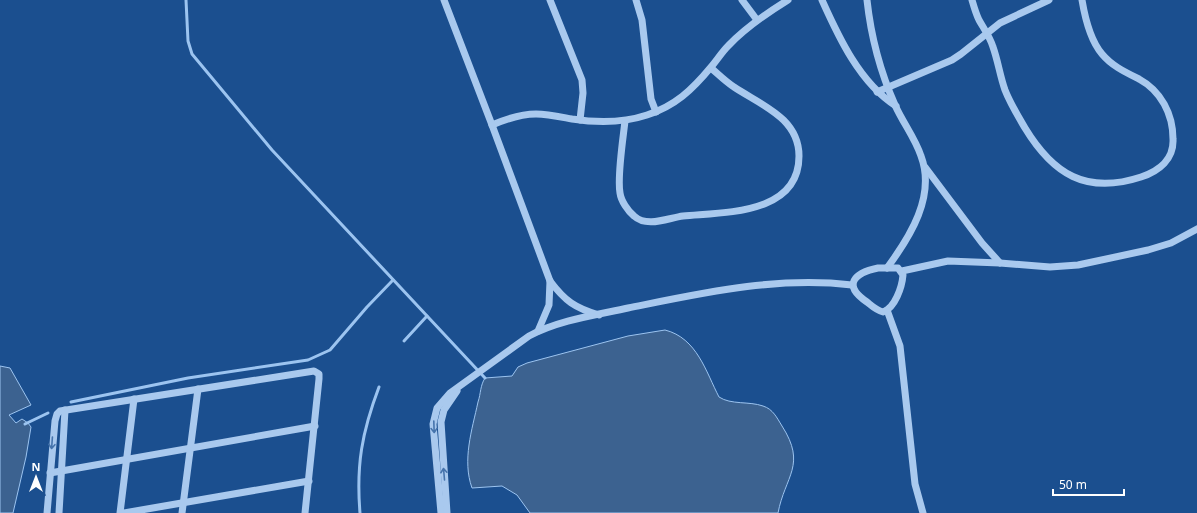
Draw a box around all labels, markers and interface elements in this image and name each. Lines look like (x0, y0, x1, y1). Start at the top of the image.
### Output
one-way arrow (430, 420, 437, 433)
one-way arrow (49, 436, 56, 449)
north arrow (16, 457, 56, 497)
text: N (32, 459, 40, 474)
one-way arrow (441, 468, 448, 481)
scale bar (1053, 471, 1124, 497)
text: 50 m (1059, 476, 1087, 493)

